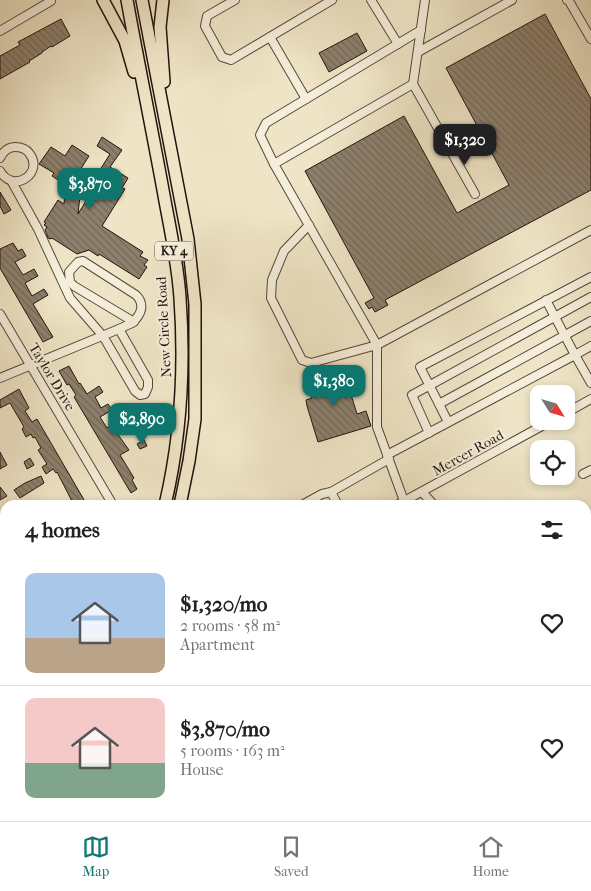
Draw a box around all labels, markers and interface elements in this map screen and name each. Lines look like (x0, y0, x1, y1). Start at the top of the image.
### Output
pin: $1,320 (424, 124, 506, 166)
text: $1,320 (444, 130, 486, 149)
pin: $3,870 (49, 168, 131, 210)
text: $3,870 (68, 174, 112, 193)
road number: KY 4 (155, 242, 193, 260)
street label: New Circle Road (153, 276, 175, 378)
street label: Taylor Drive (25, 340, 79, 414)
pin: $1,380 (293, 364, 375, 407)
text: $1,380 (313, 371, 355, 390)
north arrow (530, 385, 575, 430)
map controls (530, 385, 575, 485)
pin: $2,890 (101, 402, 183, 445)
text: $2,890 (119, 409, 165, 428)
street label: Mercer Road (429, 426, 507, 480)
button: locate (530, 440, 575, 485)
icon: filters (538, 516, 566, 544)
text: 4 homes (25, 518, 100, 542)
text: $1,320/mo (180, 592, 267, 616)
icon: home (65, 593, 125, 653)
icon: heart (538, 609, 566, 637)
text: 2 rooms · 58 m² (180, 616, 280, 635)
text: Apartment (180, 635, 255, 654)
text: $3,870/mo (180, 717, 270, 741)
icon: home (65, 718, 125, 778)
icon: heart (538, 734, 566, 762)
text: 5 rooms · 163 m² (180, 741, 285, 760)
text: House (180, 760, 223, 779)
tab: Map (82, 833, 110, 880)
tab: Saved (274, 833, 309, 880)
tab: Home (473, 833, 509, 880)

